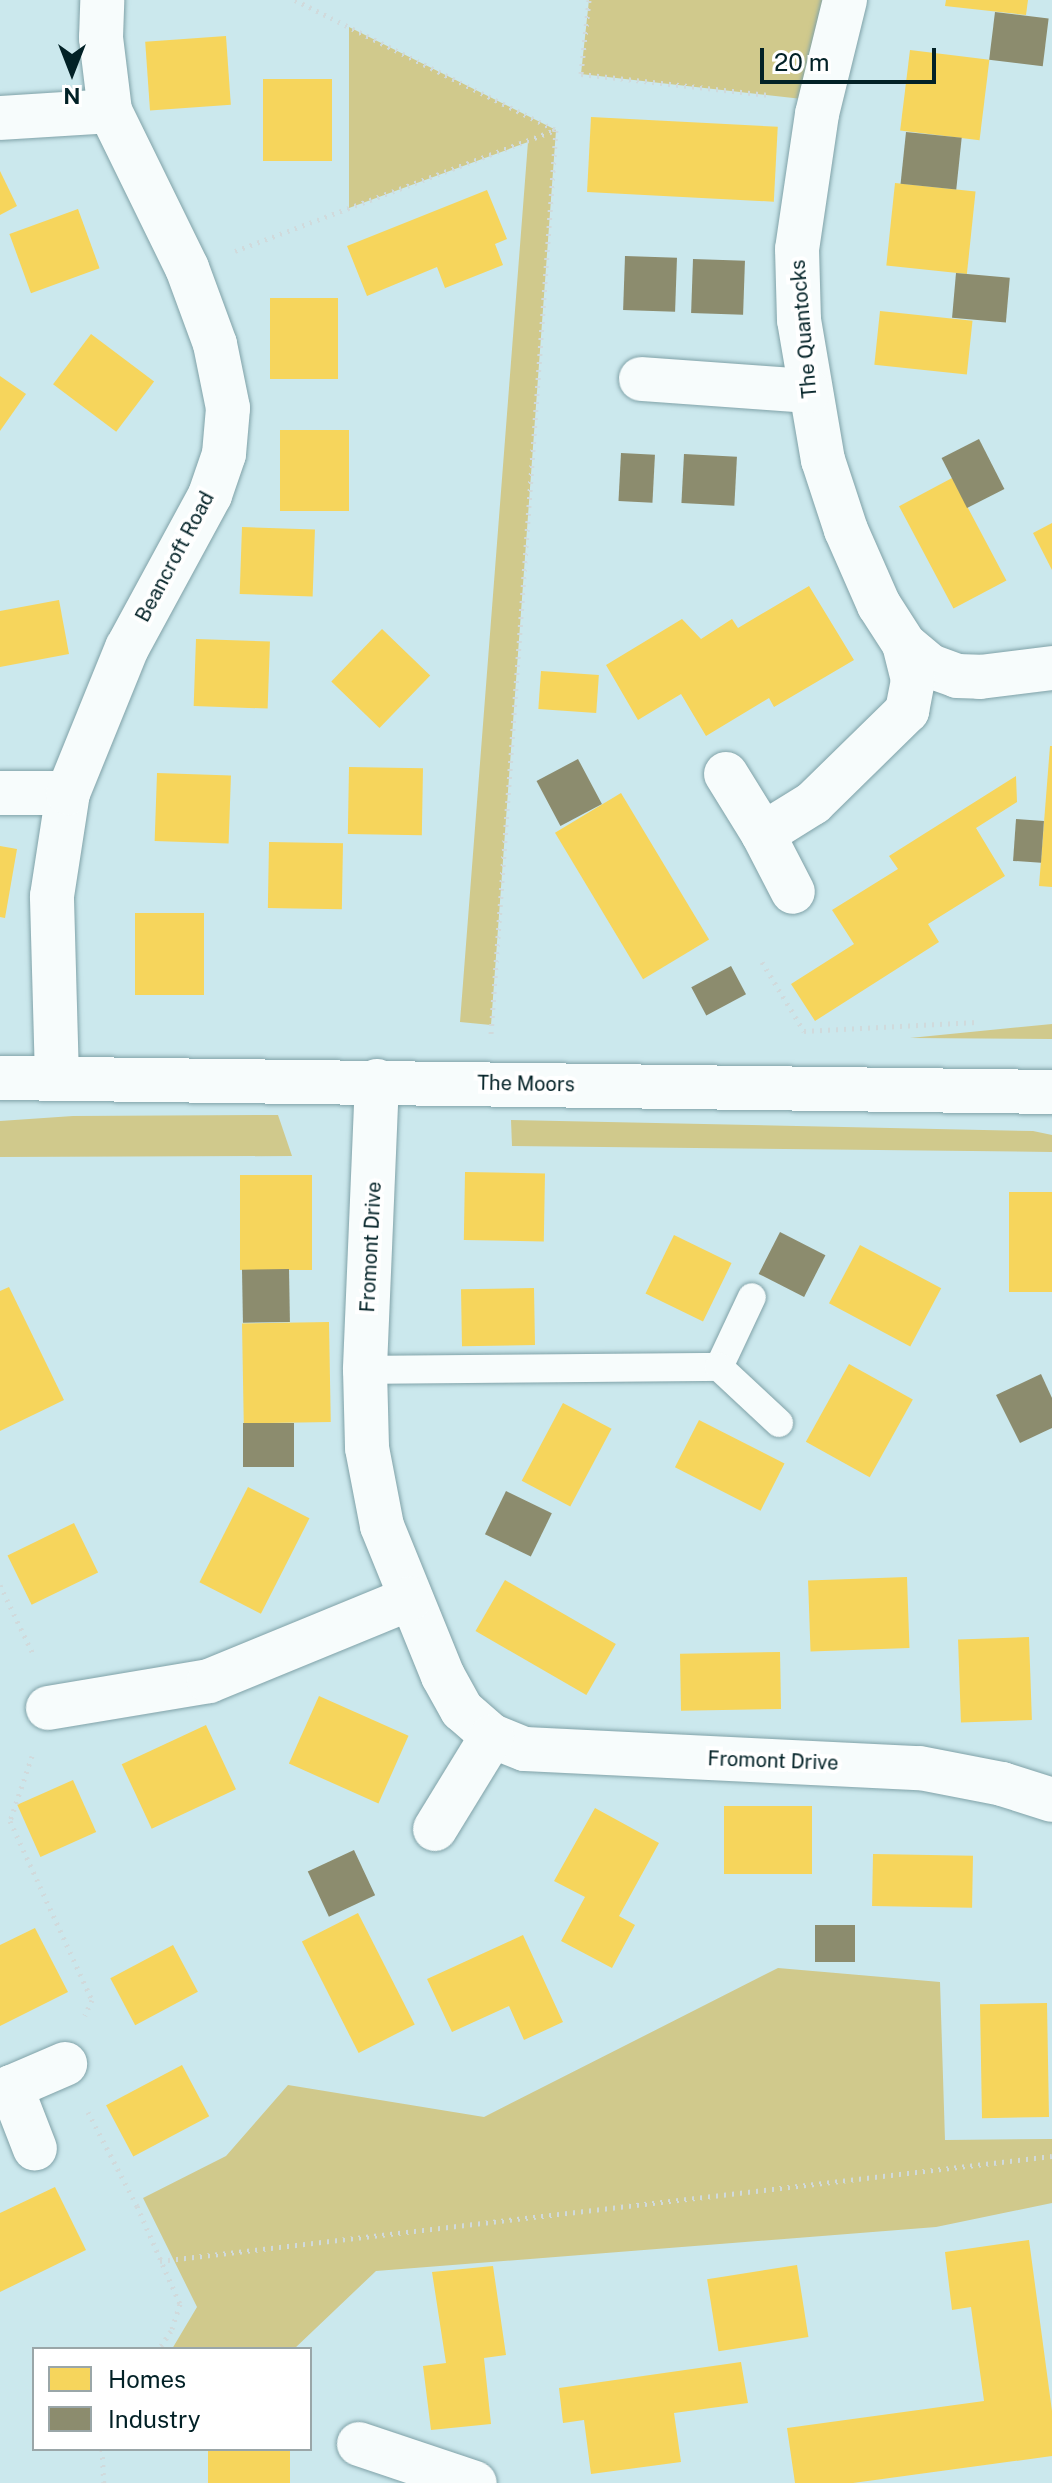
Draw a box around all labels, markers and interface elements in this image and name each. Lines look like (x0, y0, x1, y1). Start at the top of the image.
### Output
north arrow (32, 32, 112, 112)
scale bar (764, 32, 940, 82)
text: 20 m (774, 48, 830, 76)
text: N (63, 83, 81, 109)
street label: The Quantocks (786, 259, 822, 399)
street label: Beancroft Road (131, 488, 219, 626)
street label: The Moors (477, 1071, 575, 1097)
street label: Fromont Drive (356, 1181, 386, 1313)
street label: Fromont Drive (707, 1747, 839, 1775)
legend (32, 2347, 312, 2451)
text: Homes (108, 2365, 186, 2393)
text: Industry (108, 2405, 201, 2433)

